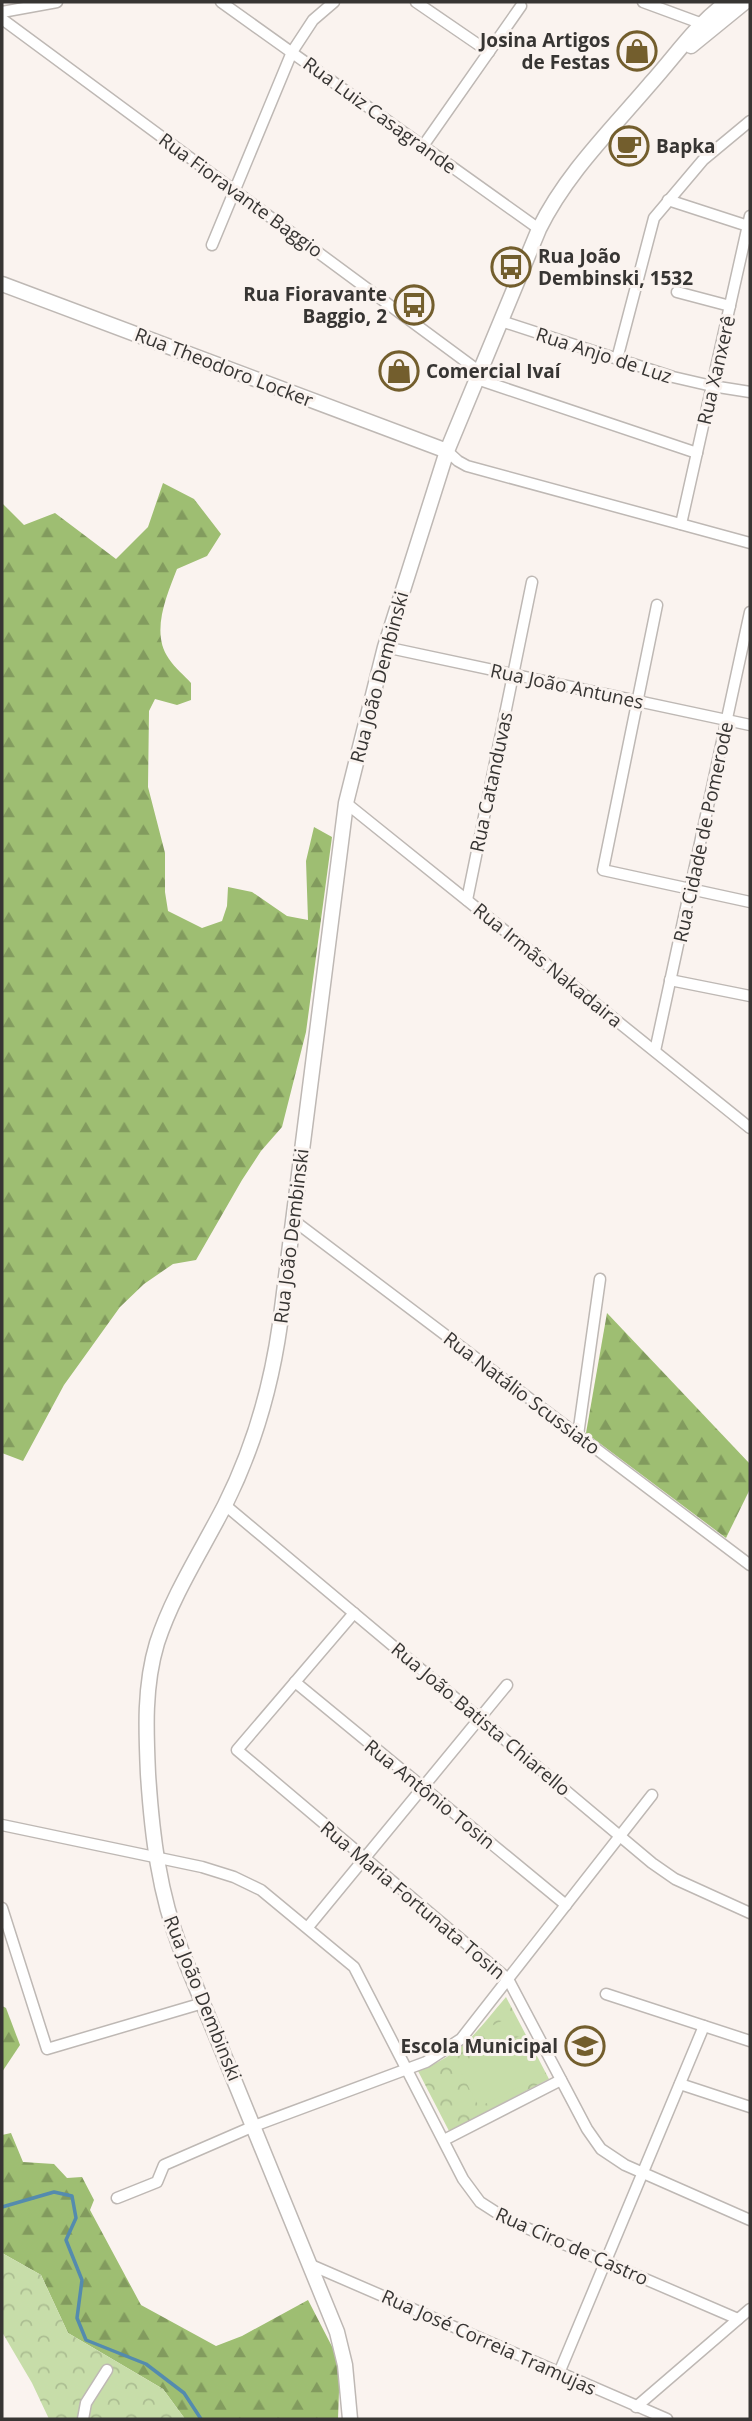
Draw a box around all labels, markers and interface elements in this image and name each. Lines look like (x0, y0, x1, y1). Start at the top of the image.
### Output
place label: Josina Artigos de Festas (478, 27, 610, 75)
shop icon: Josina Artigos de Festas (616, 30, 658, 72)
street label: Rua Luiz Casagrande (298, 50, 462, 180)
cafe icon: Bapka (608, 125, 650, 167)
street label: Rua Fioravante Baggio (154, 127, 328, 263)
place label: Bapka (656, 133, 716, 159)
place label: Rua João Dembinski, 1532 (538, 243, 693, 291)
bus stop icon: Rua João Dembinski, 1532 (490, 246, 532, 288)
place label: Rua Fioravante Baggio, 2 (243, 281, 387, 329)
bus stop icon: Rua Fioravante Baggio, 2 (393, 284, 435, 326)
street label: Rua Xanxerê (691, 313, 741, 427)
street label: Rua Theodoro Locker (131, 321, 317, 413)
street label: Rua Anjo de Luz (533, 321, 675, 389)
shop icon: Comercial Ivaí (378, 350, 420, 392)
place label: Comercial Ivaí (426, 358, 562, 384)
street label: Rua João Dembinski (344, 588, 414, 766)
street label: Rua João Antunes (488, 657, 646, 715)
street label: Rua Catanduvas (463, 709, 519, 855)
street label: Rua Cidade de Pomerode (667, 719, 739, 945)
street label: Rua Irmãs Nakadaira (468, 897, 628, 1033)
street label: Rua João Dembinski (267, 1147, 315, 1325)
street label: Rua Natálio Scussiato (438, 1325, 606, 1461)
street label: Rua João Batista Chiarello (386, 1636, 576, 1802)
street label: Rua Antônio Tosin (359, 1733, 501, 1855)
street label: Rua Maria Fortunata Tosin (315, 1815, 511, 1985)
street label: Rua João Dembinski (158, 1911, 248, 2085)
school or university icon: Escola Municipal (564, 2025, 606, 2067)
place label: Escola Municipal (401, 2033, 558, 2059)
street label: Rua Ciro de Castro (492, 2201, 652, 2291)
street label: Rua José Correia Tramujas (378, 2283, 600, 2401)

